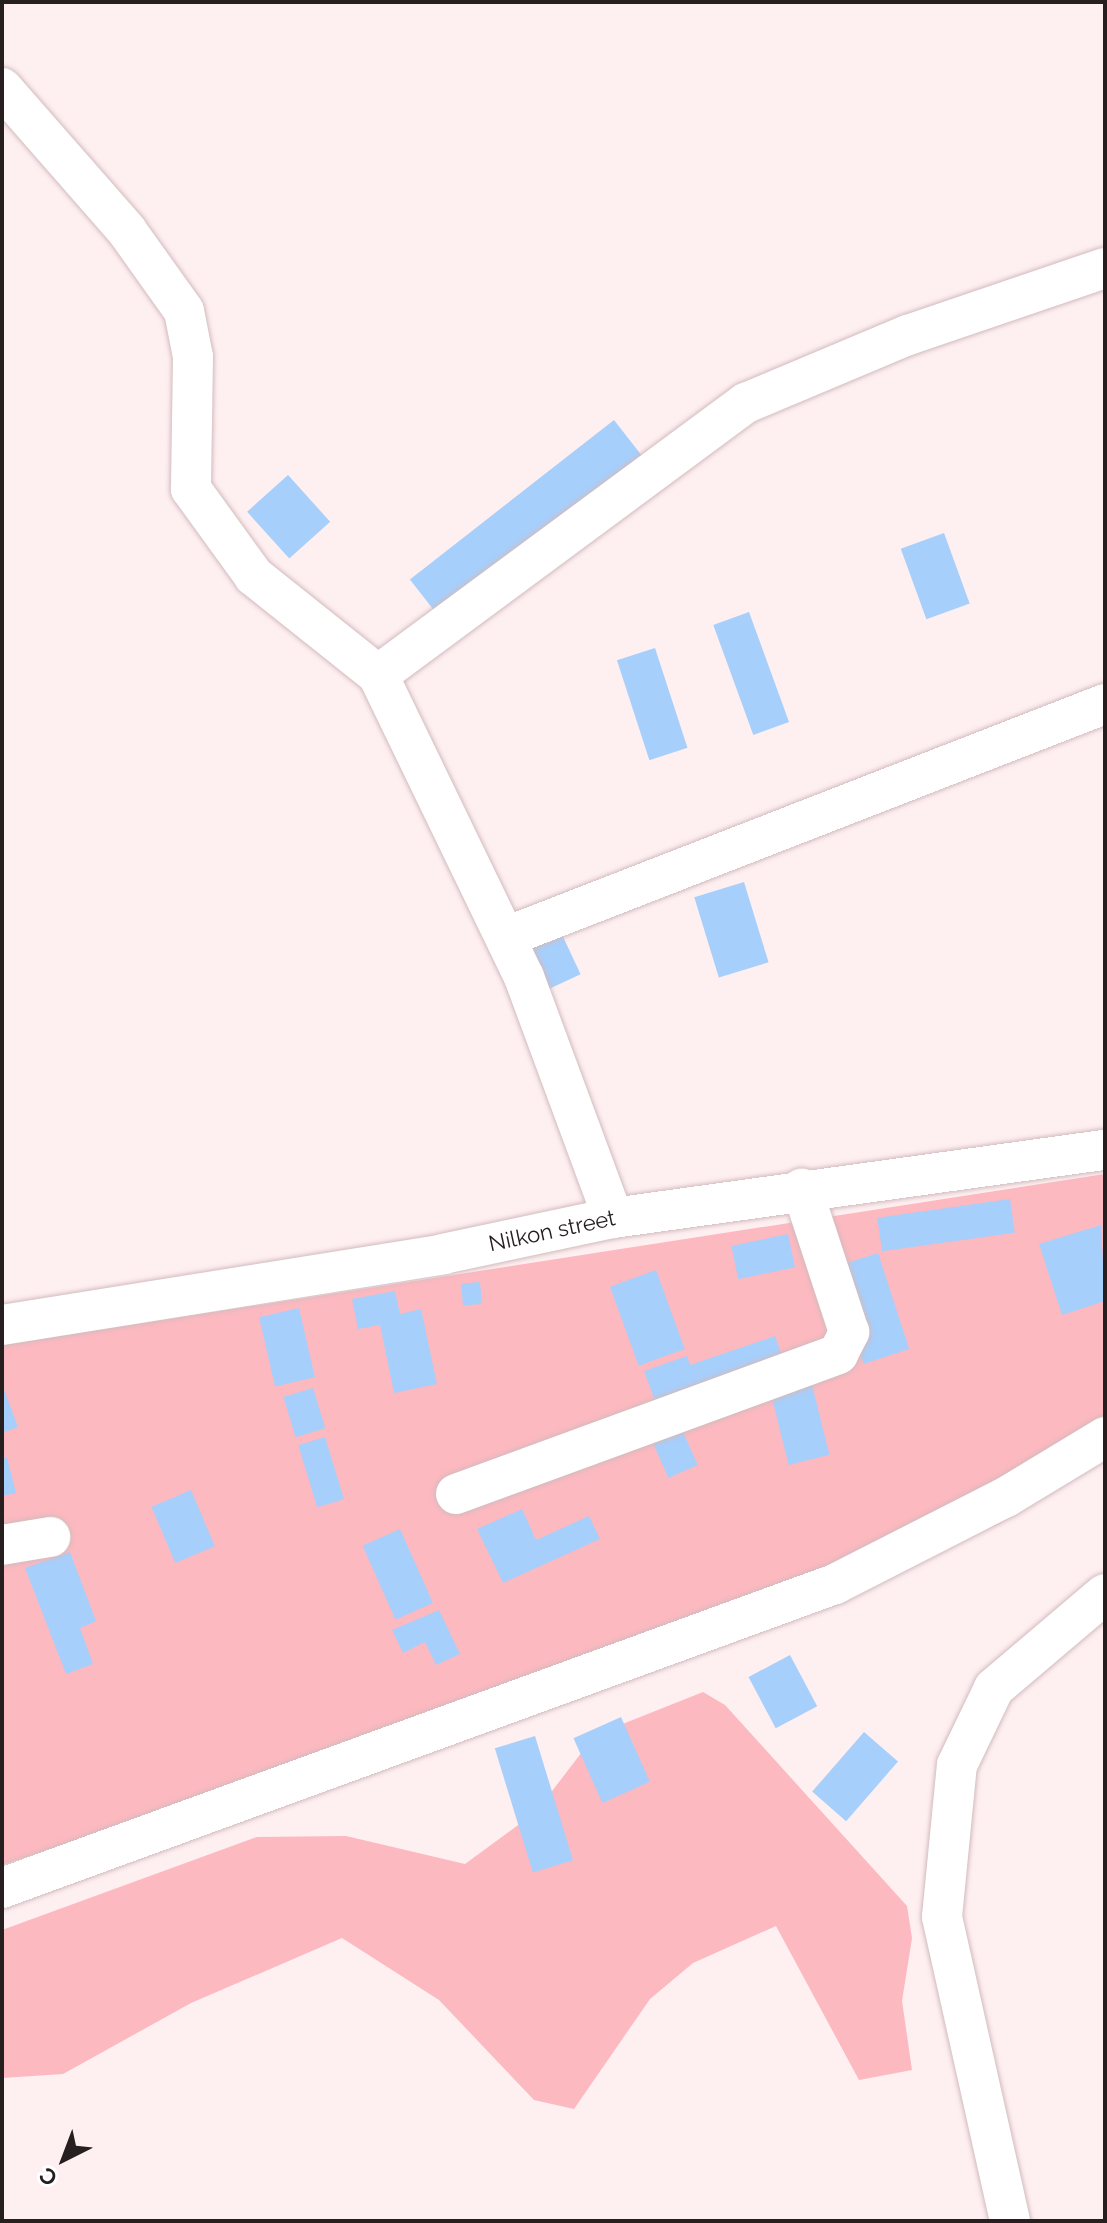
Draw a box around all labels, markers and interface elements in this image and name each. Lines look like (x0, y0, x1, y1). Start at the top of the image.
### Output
street label: Nilkon street (486, 1205, 618, 1257)
north arrow (24, 2119, 104, 2199)
text: С (34, 2162, 62, 2192)

